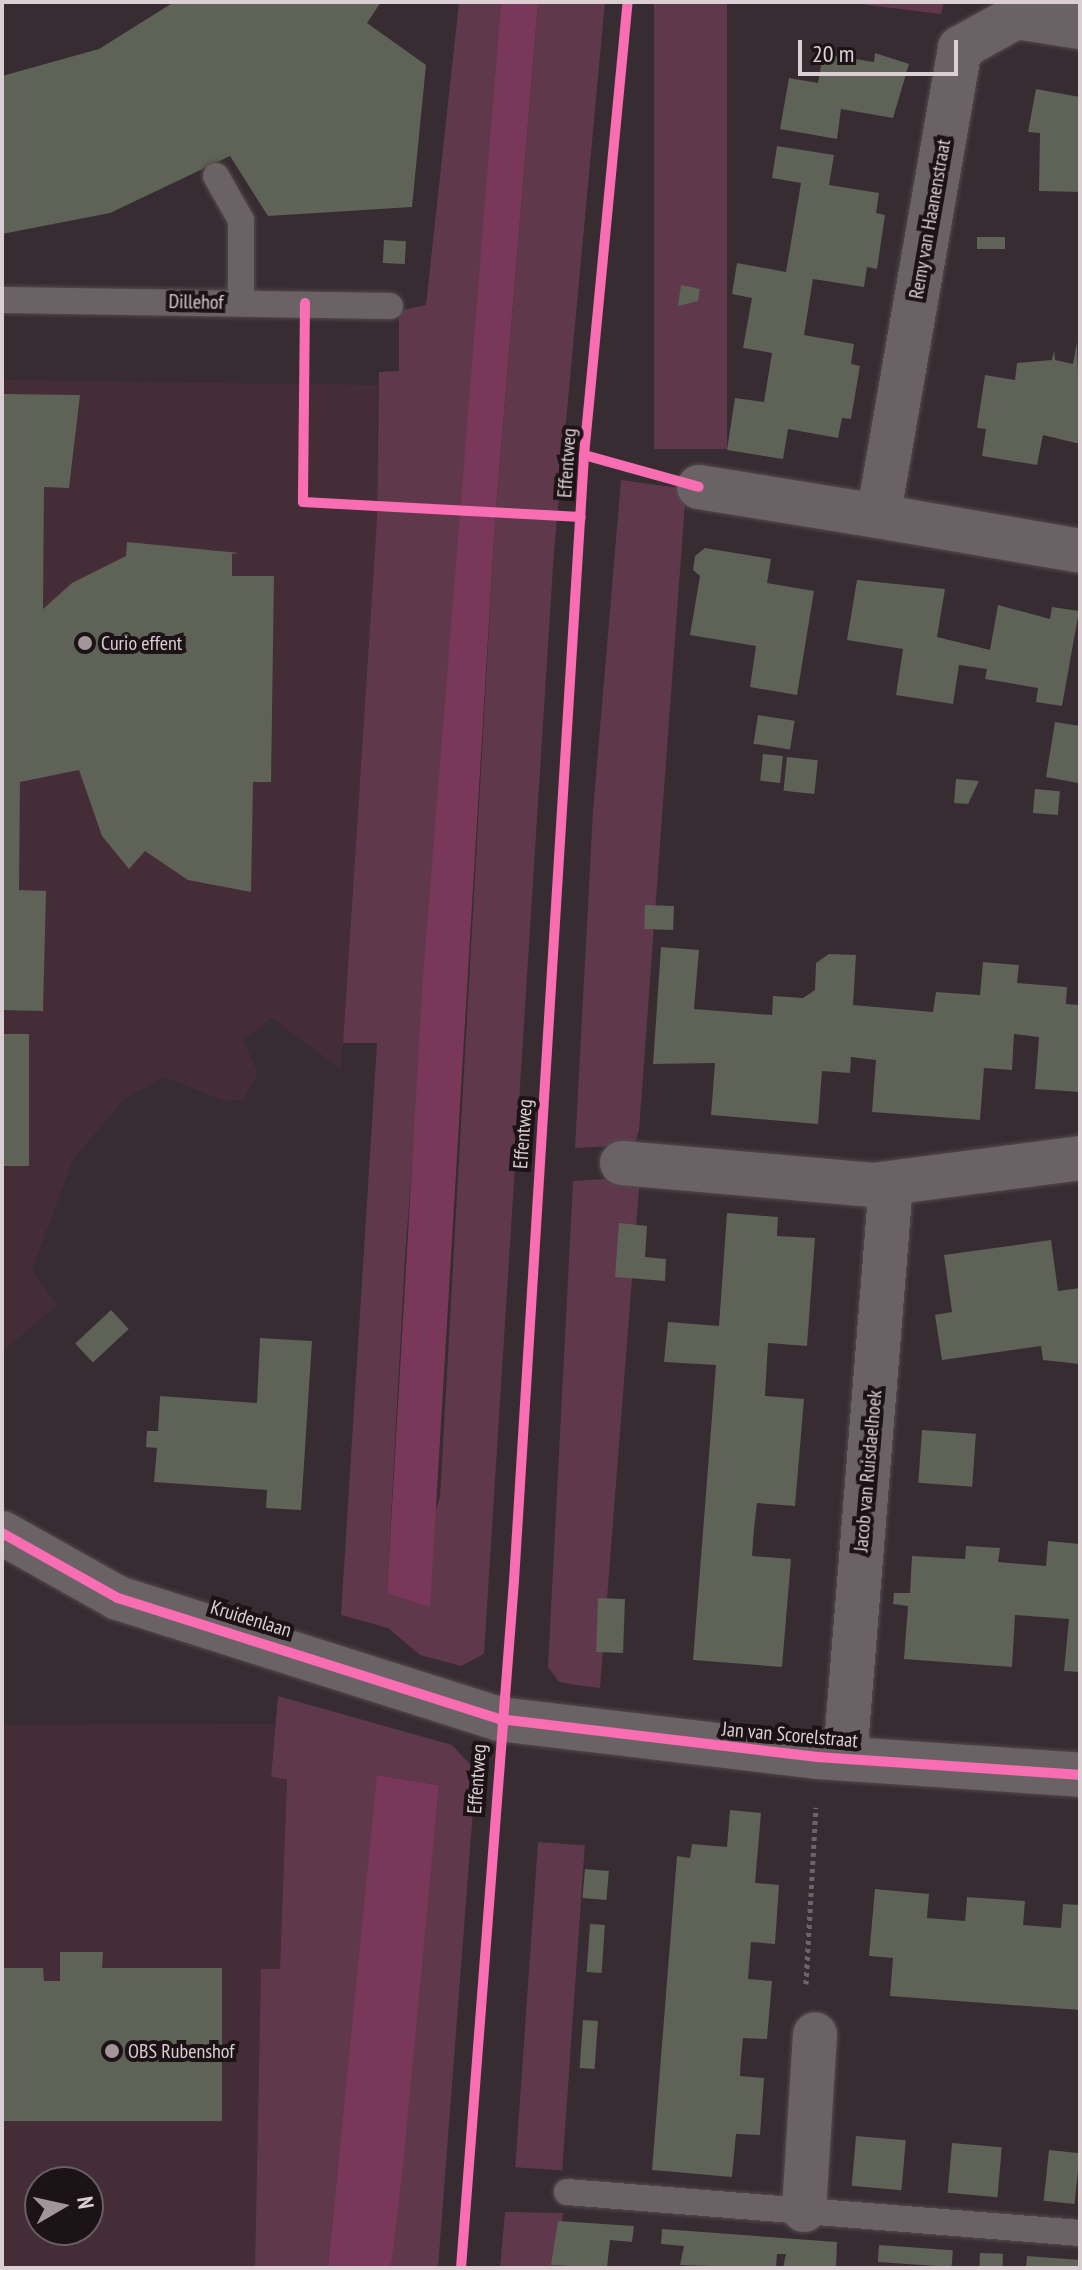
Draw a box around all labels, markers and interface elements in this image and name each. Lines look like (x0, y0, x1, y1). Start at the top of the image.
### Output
scale bar (802, 24, 962, 74)
text: 20 m (812, 38, 854, 69)
street label: Remy van Haanenstraat (904, 137, 956, 301)
street label: Dillehof (168, 290, 224, 314)
street label: Effentweg (553, 427, 581, 499)
place label: Curio effent (101, 631, 182, 655)
marker: Curio effent (76, 634, 94, 652)
street label: Effentweg (509, 1098, 537, 1170)
street label: Jacob van Ruisdaelhoek (849, 1389, 887, 1553)
street label: Kruidenlaan (208, 1595, 294, 1643)
street label: Jan van Scorelstraat (721, 1717, 859, 1753)
street label: Effentweg (463, 1743, 491, 1815)
place label: OBS Rubenshof (128, 2039, 234, 2063)
marker: OBS Rubenshof (103, 2042, 121, 2060)
north arrow (24, 2166, 104, 2246)
text: N (71, 2194, 100, 2211)

